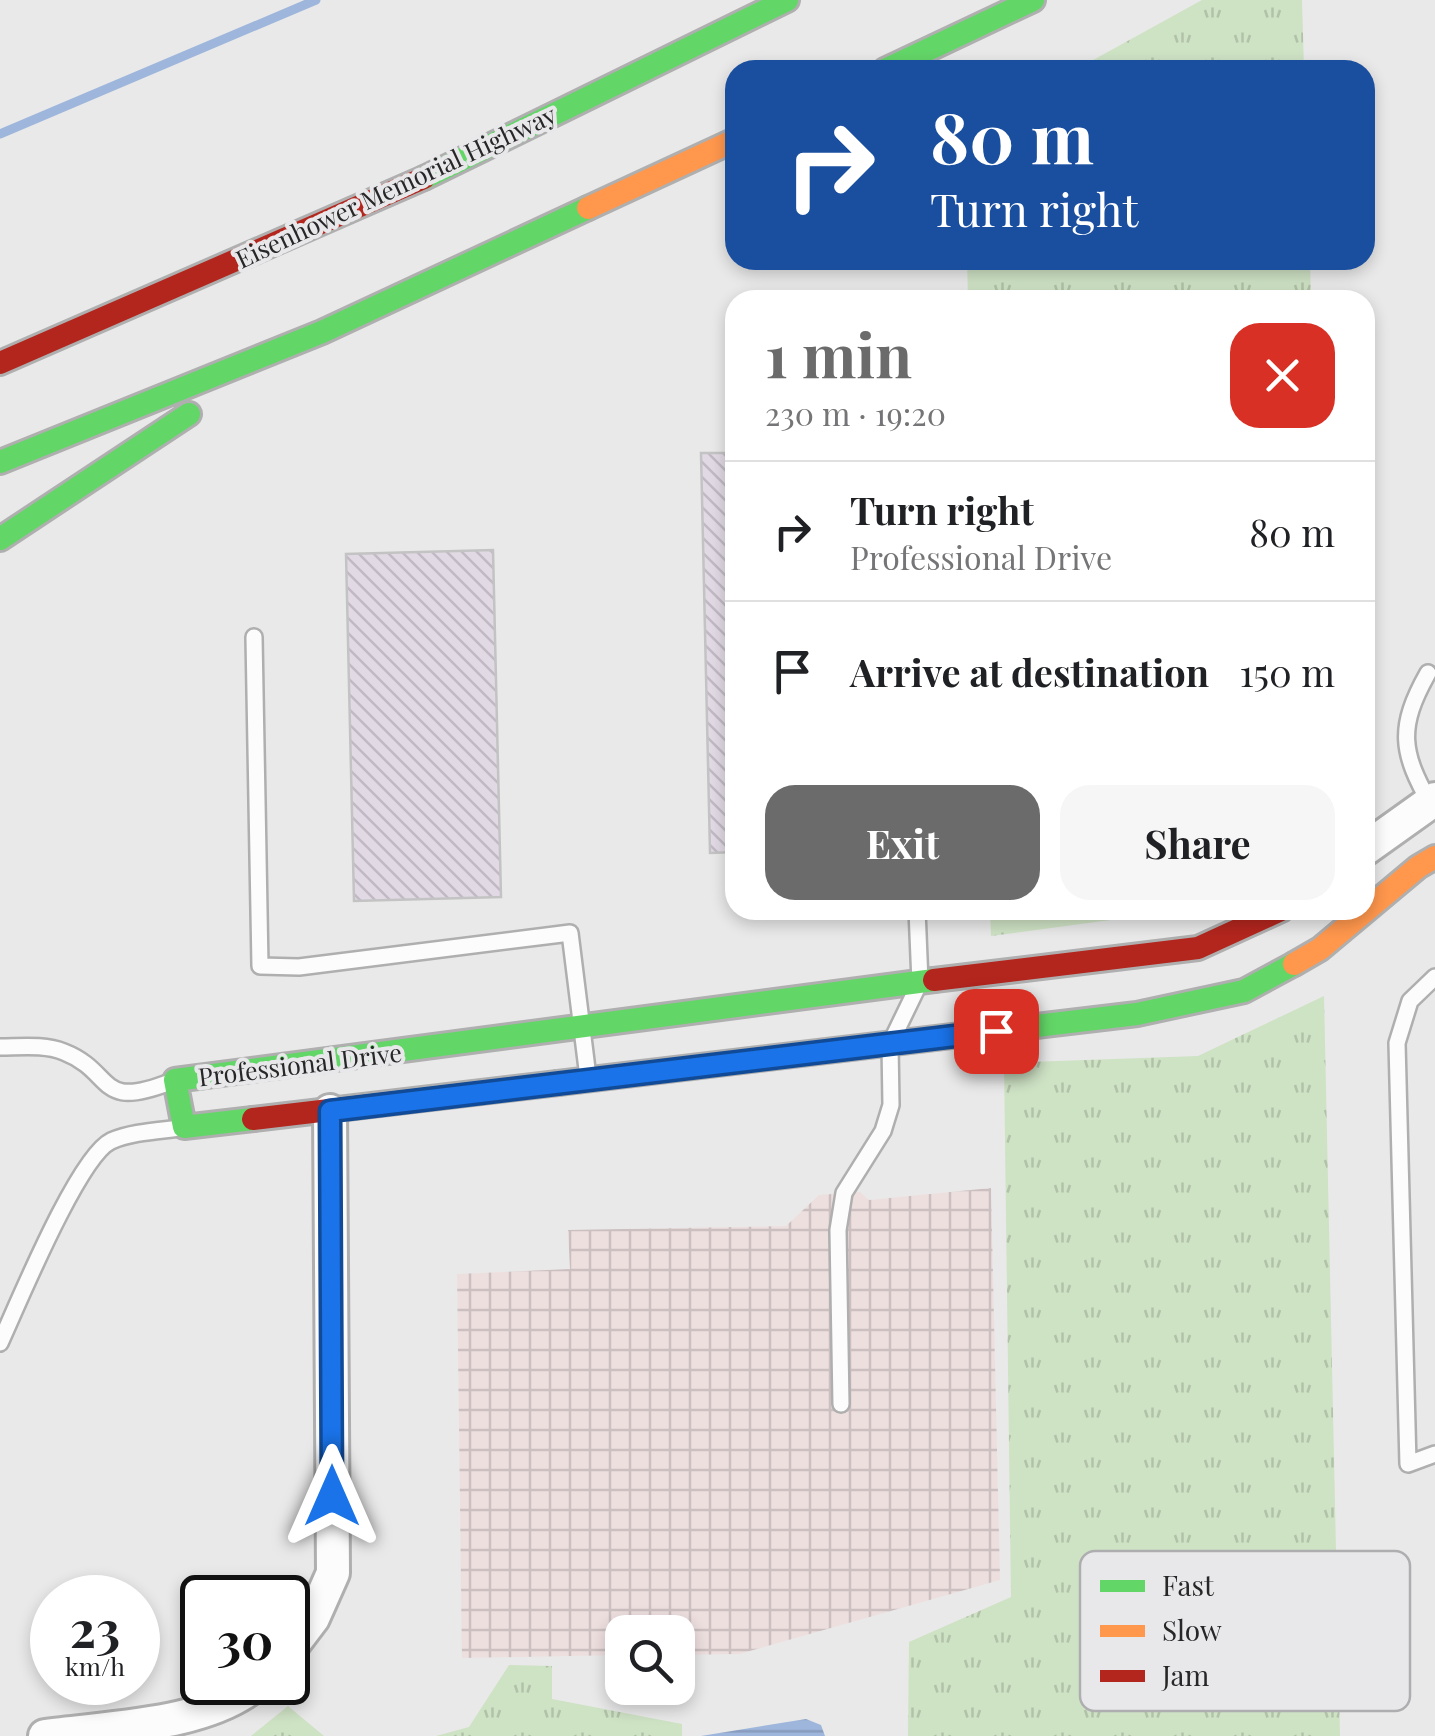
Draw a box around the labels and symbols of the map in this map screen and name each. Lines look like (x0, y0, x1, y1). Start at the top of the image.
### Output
street label: Eisenhower Memorial Highway (230, 97, 561, 275)
pin (954, 989, 1039, 1074)
street label: Professional Drive (196, 1035, 403, 1092)
position arrow (280, 1444, 384, 1548)
legend (1080, 1551, 1410, 1711)
text: Fast (1162, 1566, 1215, 1603)
speed limit sign: 30 (180, 1575, 310, 1705)
text: Slow (1162, 1611, 1222, 1648)
text: Jam (1161, 1656, 1209, 1693)

